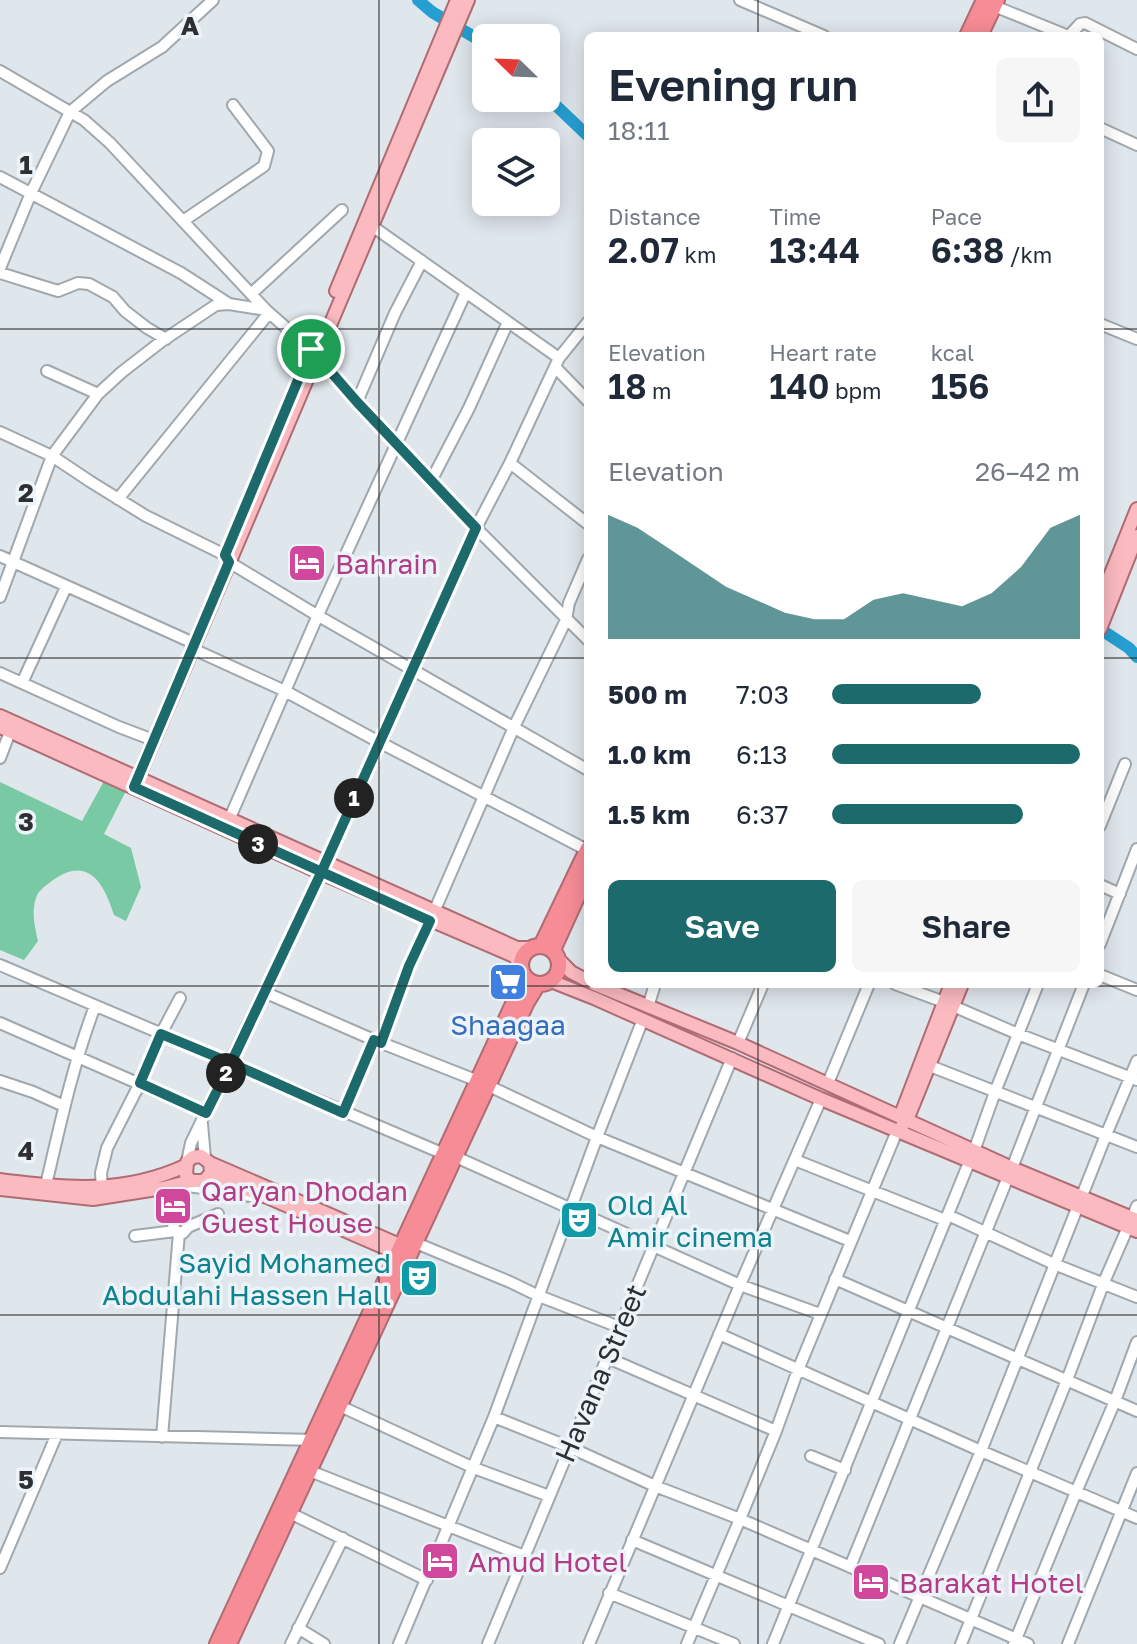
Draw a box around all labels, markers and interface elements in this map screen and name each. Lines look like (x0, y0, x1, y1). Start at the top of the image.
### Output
text: A (181, 10, 200, 41)
north arrow (472, 24, 560, 112)
map controls (472, 24, 560, 216)
text: Evening run (608, 58, 858, 111)
button: share (996, 58, 1080, 142)
text: 18:11 (608, 115, 670, 146)
button: layers (472, 128, 560, 216)
text: 1 (19, 149, 33, 180)
text: Distance (608, 203, 700, 230)
text: Time (769, 203, 821, 230)
text: Pace (931, 203, 982, 230)
text: 2.07 (608, 230, 679, 270)
text: 13:44 (769, 230, 860, 270)
text: 6:38 (931, 230, 1004, 270)
text: km (679, 241, 716, 268)
text: /km (1004, 241, 1052, 268)
pin (277, 315, 345, 383)
icon: arrive (289, 327, 333, 371)
text: Elevation (608, 339, 706, 366)
text: Heart rate (769, 339, 877, 366)
text: kcal (931, 339, 974, 366)
text: 18 (608, 366, 647, 406)
text: 140 (769, 366, 830, 406)
text: 156 (931, 366, 989, 406)
text: m (647, 377, 672, 404)
text: bpm (830, 377, 882, 404)
text: Elevation (608, 456, 724, 487)
text: 26–42 m (975, 456, 1080, 487)
text: 2 (18, 477, 34, 508)
hotel icon: Bahrain (286, 542, 328, 584)
place label: Bahrain (335, 547, 438, 580)
text: 500 m (608, 679, 687, 710)
text: 7:03 (736, 679, 789, 710)
text: 1.0 km (608, 739, 691, 770)
text: 6:13 (736, 739, 787, 770)
pin: 1 (334, 778, 374, 818)
text: 1 (348, 784, 360, 811)
text: 1.5 km (608, 799, 690, 830)
text: 6:37 (736, 799, 789, 830)
text: 3 (18, 806, 34, 837)
pin: 3 (238, 824, 278, 864)
text: 3 (251, 830, 265, 857)
button: Save (608, 880, 836, 972)
button: Share (852, 880, 1080, 972)
supermarket icon: Shaagaa (487, 961, 529, 1003)
place label: Shaagaa (450, 1008, 566, 1041)
pin: 2 (206, 1053, 246, 1093)
text: 2 (219, 1059, 233, 1086)
text: 4 (18, 1135, 34, 1166)
place label: Qaryan Dhodan Guest House (201, 1174, 408, 1239)
hotel icon: Qaryan Dhodan Guest House (152, 1185, 194, 1227)
place label: Old Al Amir cinema (607, 1188, 773, 1253)
theatre icon: Old Al Amir cinema (558, 1199, 600, 1241)
place label: Sayid Mohamed Abdulahi Hassen Hall (102, 1246, 391, 1311)
theatre icon: Sayid Mohamed Abdulahi Hassen Hall (398, 1257, 440, 1299)
street label: Havana Street (548, 1279, 652, 1467)
text: 5 (18, 1464, 34, 1495)
hotel icon: Amud Hotel (419, 1540, 461, 1582)
place label: Amud Hotel (468, 1545, 627, 1578)
hotel icon: Barakat Hotel (850, 1561, 892, 1603)
place label: Barakat Hotel (899, 1566, 1084, 1599)

